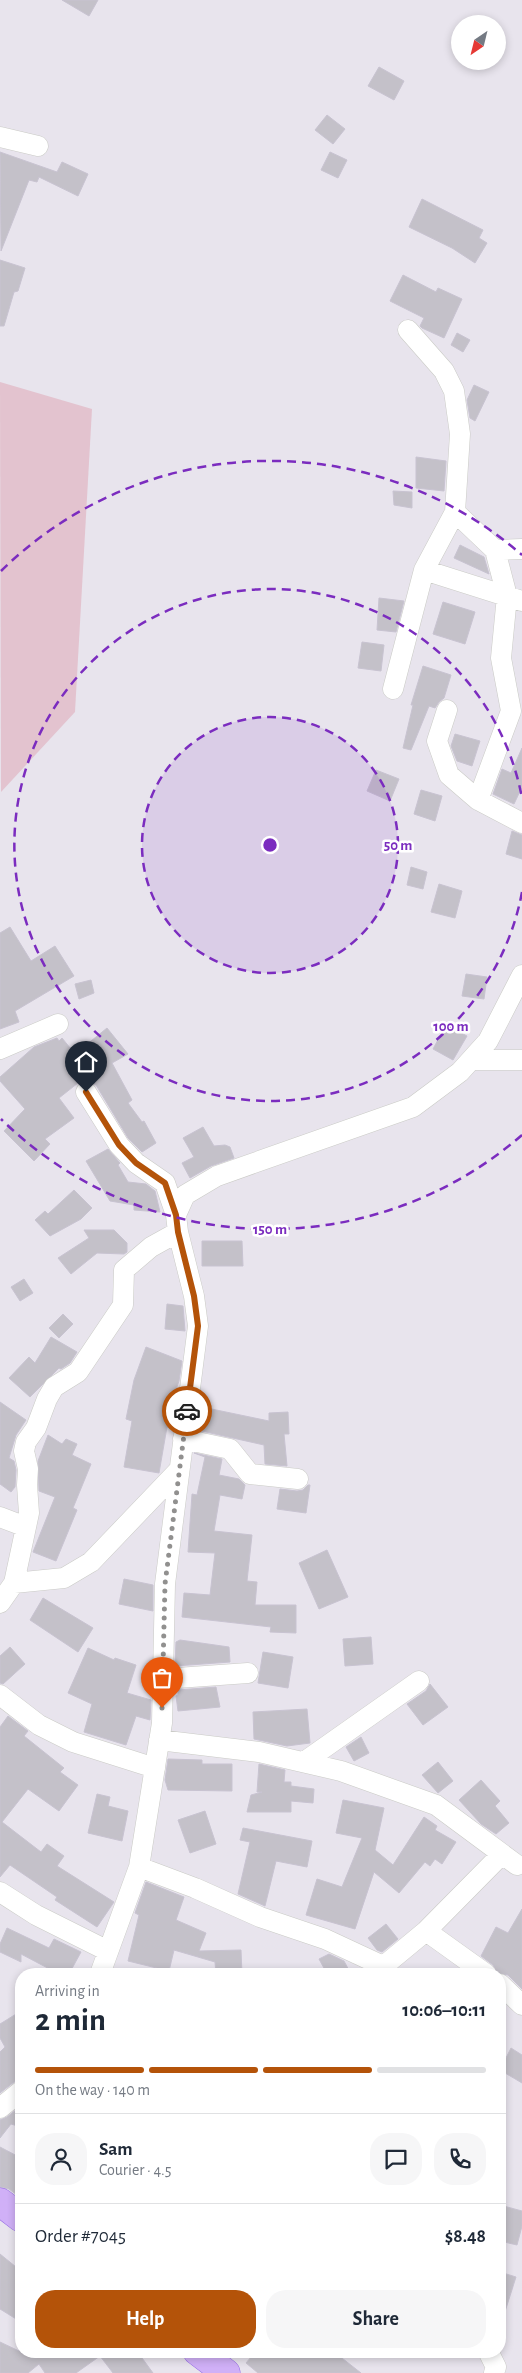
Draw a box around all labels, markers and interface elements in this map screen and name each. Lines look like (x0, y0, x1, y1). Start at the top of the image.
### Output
north arrow (451, 15, 506, 70)
map controls (451, 15, 506, 70)
centre of rings (261, 836, 279, 854)
text: 50 m (384, 838, 412, 853)
text: 100 m (433, 1019, 469, 1034)
pin (65, 1041, 107, 1092)
icon: home (72, 1048, 100, 1076)
text: 150 m (253, 1222, 287, 1237)
courier (162, 1386, 212, 1436)
icon: car (173, 1397, 201, 1425)
pin (141, 1657, 183, 1708)
icon: bag (148, 1664, 176, 1692)
text: Arriving in (35, 1983, 100, 1999)
text: 10:06–10:11 (402, 2001, 486, 2020)
text: 2 min (35, 2004, 106, 2036)
text: On the way · 140 m (35, 2082, 150, 2098)
button: person (35, 2133, 87, 2185)
button: chat (370, 2133, 422, 2185)
button: phone (434, 2133, 486, 2185)
text: Sam (99, 2140, 133, 2159)
text: Courier · 4.5 (99, 2162, 171, 2178)
text: Order #7045 (35, 2227, 126, 2246)
text: $8.48 (445, 2227, 486, 2246)
button: Help (35, 2290, 256, 2348)
button: Share (266, 2290, 486, 2348)

